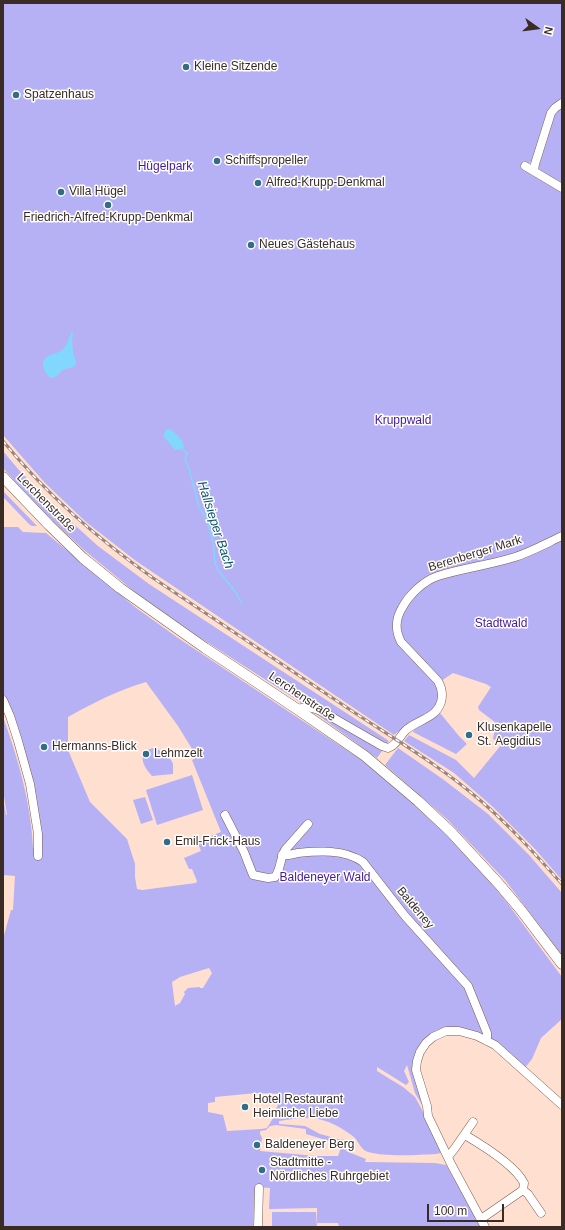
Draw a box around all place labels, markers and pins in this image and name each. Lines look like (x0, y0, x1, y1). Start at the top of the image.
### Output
place label: Kleine Sitzende (194, 60, 277, 74)
marker: Kleine Sitzende (181, 62, 191, 72)
place label: Spatzenhaus (24, 88, 94, 102)
marker: Spatzenhaus (11, 90, 21, 100)
place label: Schiffspropeller (225, 154, 307, 168)
marker: Schiffspropeller (212, 156, 222, 166)
place label: Alfred-Krupp-Denkmal (266, 176, 385, 190)
marker: Alfred-Krupp-Denkmal (253, 178, 263, 188)
place label: Villa Hügel (69, 185, 126, 199)
marker: Villa Hügel (56, 187, 66, 197)
marker: Friedrich-Alfred-Krupp-Denkmal (103, 200, 113, 210)
place label: Friedrich-Alfred-Krupp-Denkmal (23, 211, 193, 225)
place label: Neues Gästehaus (259, 238, 355, 252)
marker: Neues Gästehaus (246, 240, 256, 250)
place label: Klusenkapelle St. Aegidius (477, 721, 552, 749)
marker: Klusenkapelle St. Aegidius (464, 730, 474, 740)
place label: Hermanns-Blick (52, 740, 137, 754)
marker: Hermanns-Blick (39, 742, 49, 752)
place label: Lehmzelt (154, 747, 203, 761)
marker: Lehmzelt (141, 749, 151, 759)
place label: Emil-Frick-Haus (175, 835, 260, 849)
marker: Emil-Frick-Haus (162, 837, 172, 847)
place label: Hotel Restaurant Heimliche Liebe (253, 1093, 343, 1121)
marker: Hotel Restaurant Heimliche Liebe (240, 1102, 250, 1112)
place label: Baldeneyer Berg (265, 1138, 354, 1152)
marker: Baldeneyer Berg (252, 1140, 262, 1150)
place label: Stadtmitte - Nördliches Ruhrgebiet (270, 1156, 389, 1184)
marker: Stadtmitte - Nördliches Ruhrgebiet (257, 1165, 267, 1175)

